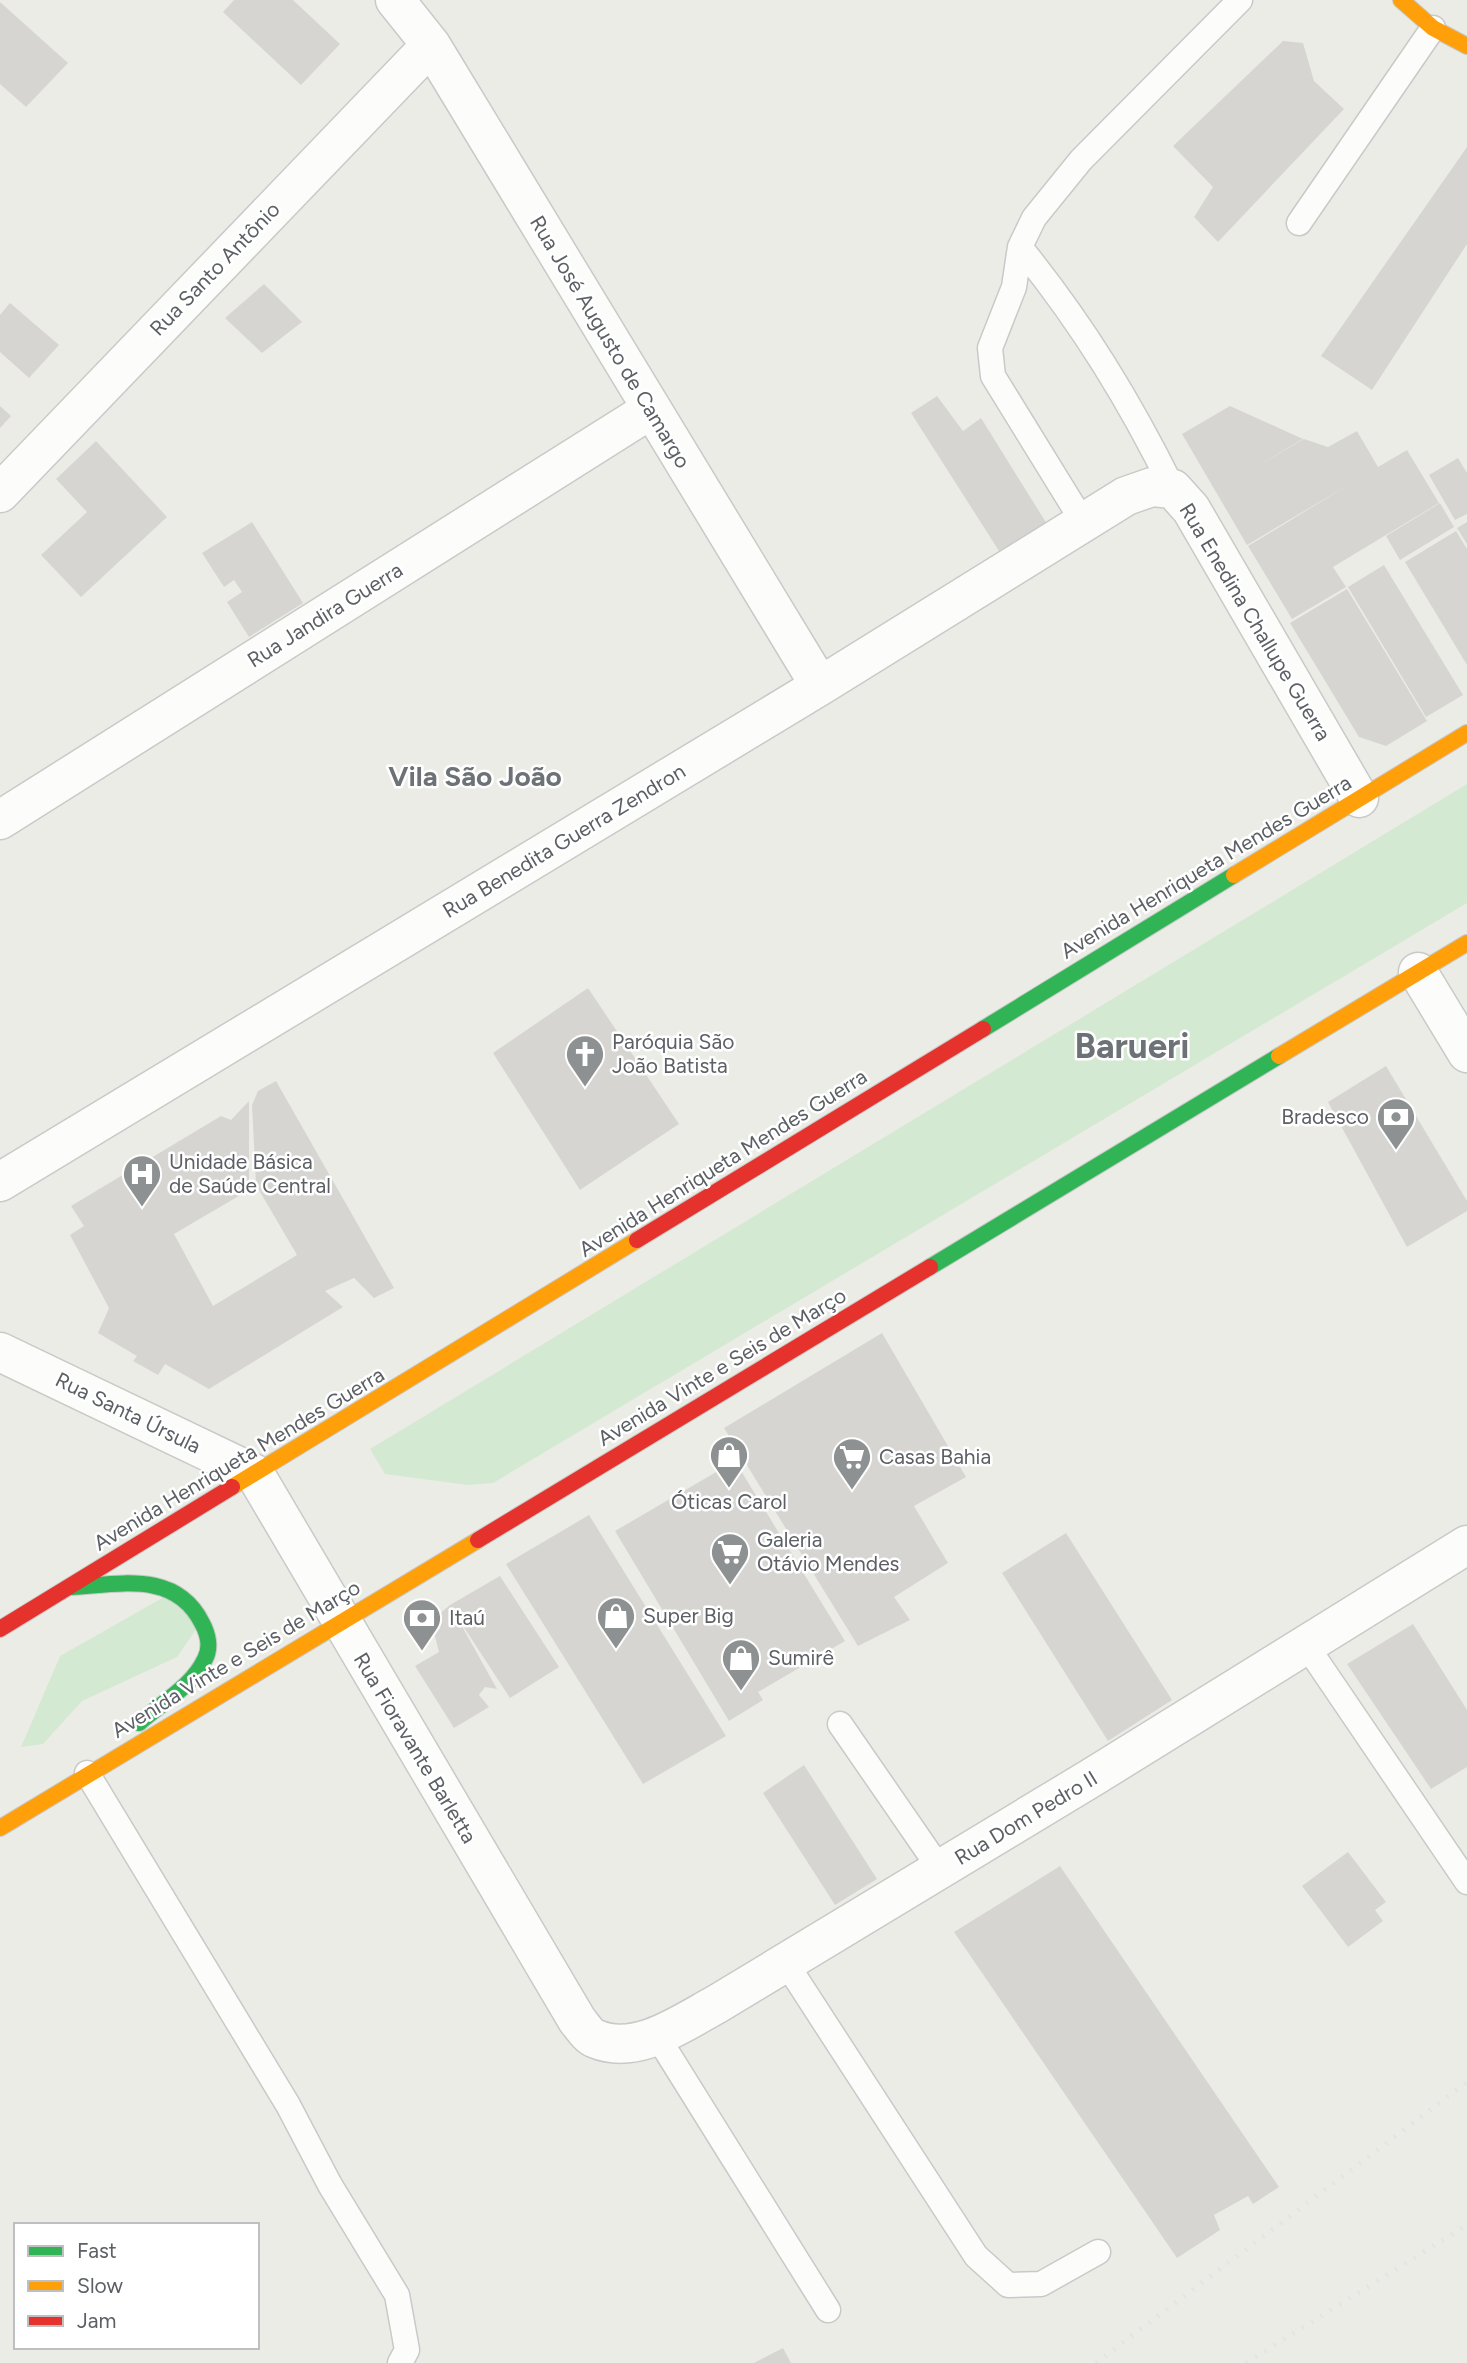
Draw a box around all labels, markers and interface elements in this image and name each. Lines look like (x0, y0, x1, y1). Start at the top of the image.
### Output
street label: Rua Santo Antônio (144, 197, 285, 341)
street label: Rua José Augusto de Camargo (525, 211, 696, 473)
street label: Rua Enedina Challupe Guerra (1174, 498, 1336, 745)
street label: Rua Jandira Guerra (243, 557, 407, 672)
street label: Rua Benedita Guerra Zendron (438, 758, 689, 923)
district label: Vila São João (388, 759, 562, 793)
street label: Avenida Henriqueta Mendes Guerra (1056, 770, 1356, 963)
district label: Barueri (1074, 1025, 1190, 1067)
place label: Paróquia São João Batista (612, 1029, 734, 1078)
church icon: Paróquia São João Batista (564, 1033, 606, 1088)
street label: Avenida Henriqueta Mendes Guerra (574, 1063, 871, 1262)
bank icon: Bradesco (1375, 1096, 1417, 1151)
place label: Bradesco (1281, 1104, 1369, 1129)
place label: Unidade Básica de Saúde Central (169, 1149, 331, 1198)
hospital icon: Unidade Básica de Saúde Central (121, 1153, 163, 1208)
street label: Avenida Vinte e Seis de Março (593, 1282, 851, 1451)
street label: Avenida Henriqueta Mendes Guerra (89, 1362, 389, 1555)
street label: Rua Santa Úrsula (51, 1367, 205, 1459)
shop icon: Óticas Carol (708, 1434, 750, 1489)
supermarket icon: Casas Bahia (831, 1436, 873, 1491)
place label: Casas Bahia (879, 1444, 991, 1469)
place label: Óticas Carol (671, 1489, 787, 1514)
place label: Galeria Otávio Mendes (757, 1527, 899, 1576)
supermarket icon: Galeria Otávio Mendes (709, 1531, 751, 1586)
street label: Avenida Vinte e Seis de Março (107, 1574, 365, 1743)
shop icon: Super Big (595, 1595, 637, 1650)
bank icon: Itaú (401, 1597, 443, 1652)
place label: Super Big (643, 1603, 734, 1628)
place label: Itaú (449, 1605, 485, 1630)
shop icon: Sumirê (720, 1637, 762, 1692)
place label: Sumirê (768, 1645, 834, 1670)
street label: Rua Fioravante Barletta (349, 1648, 482, 1848)
street label: Rua Dom Pedro II (950, 1765, 1102, 1870)
legend (14, 2223, 259, 2349)
text: Fast (77, 2238, 117, 2263)
text: Slow (77, 2273, 123, 2298)
text: Jam (77, 2308, 116, 2333)

